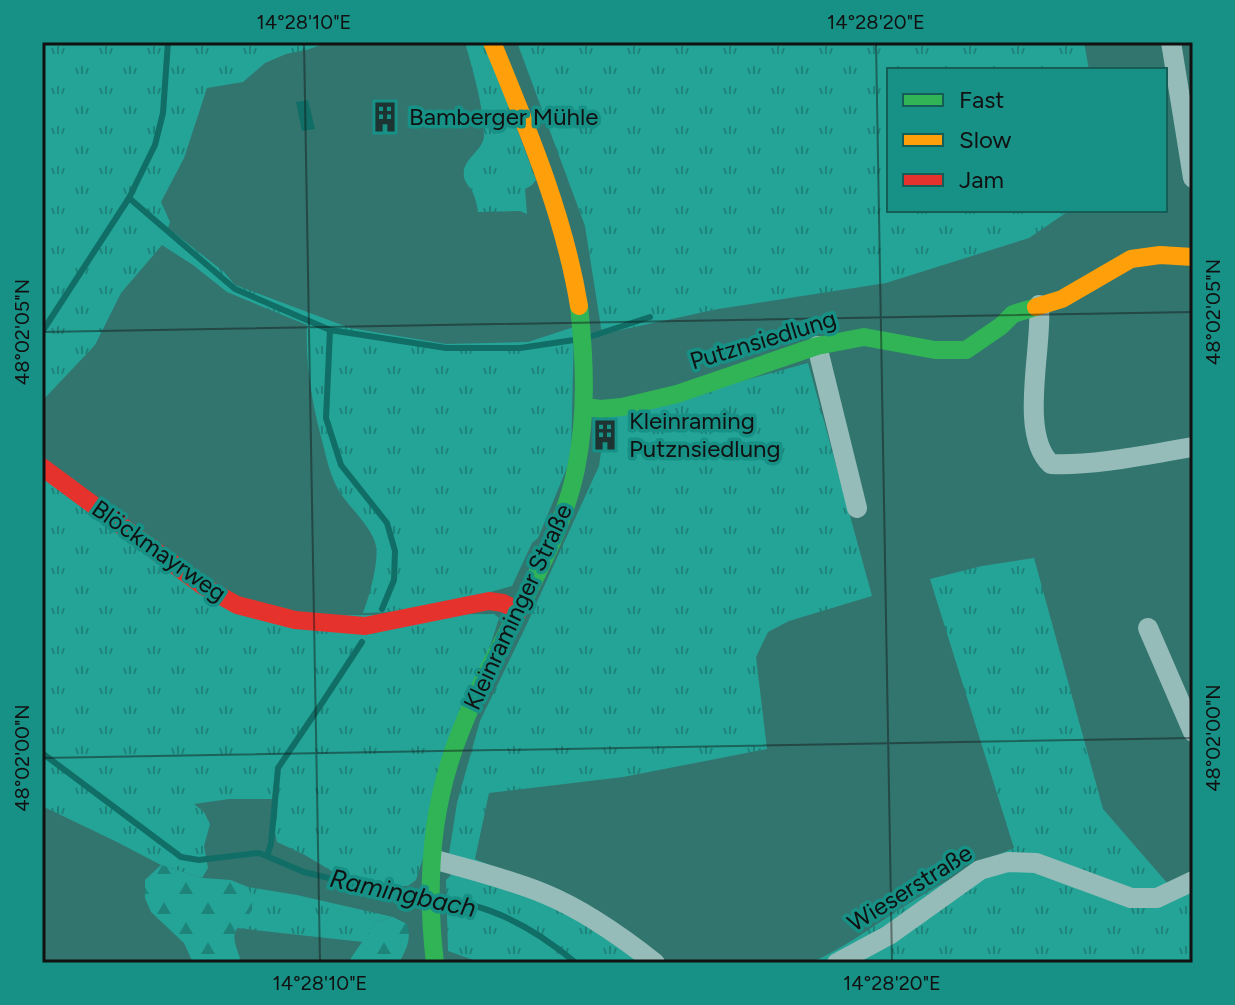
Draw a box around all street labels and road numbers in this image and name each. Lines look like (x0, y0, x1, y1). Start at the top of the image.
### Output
street label: Putznsiedlung (686, 304, 840, 376)
street label: Blöckmayrweg (86, 494, 232, 608)
street label: Kleinraminger Straße (457, 499, 578, 714)
street label: Wieserstraße (842, 838, 977, 937)

